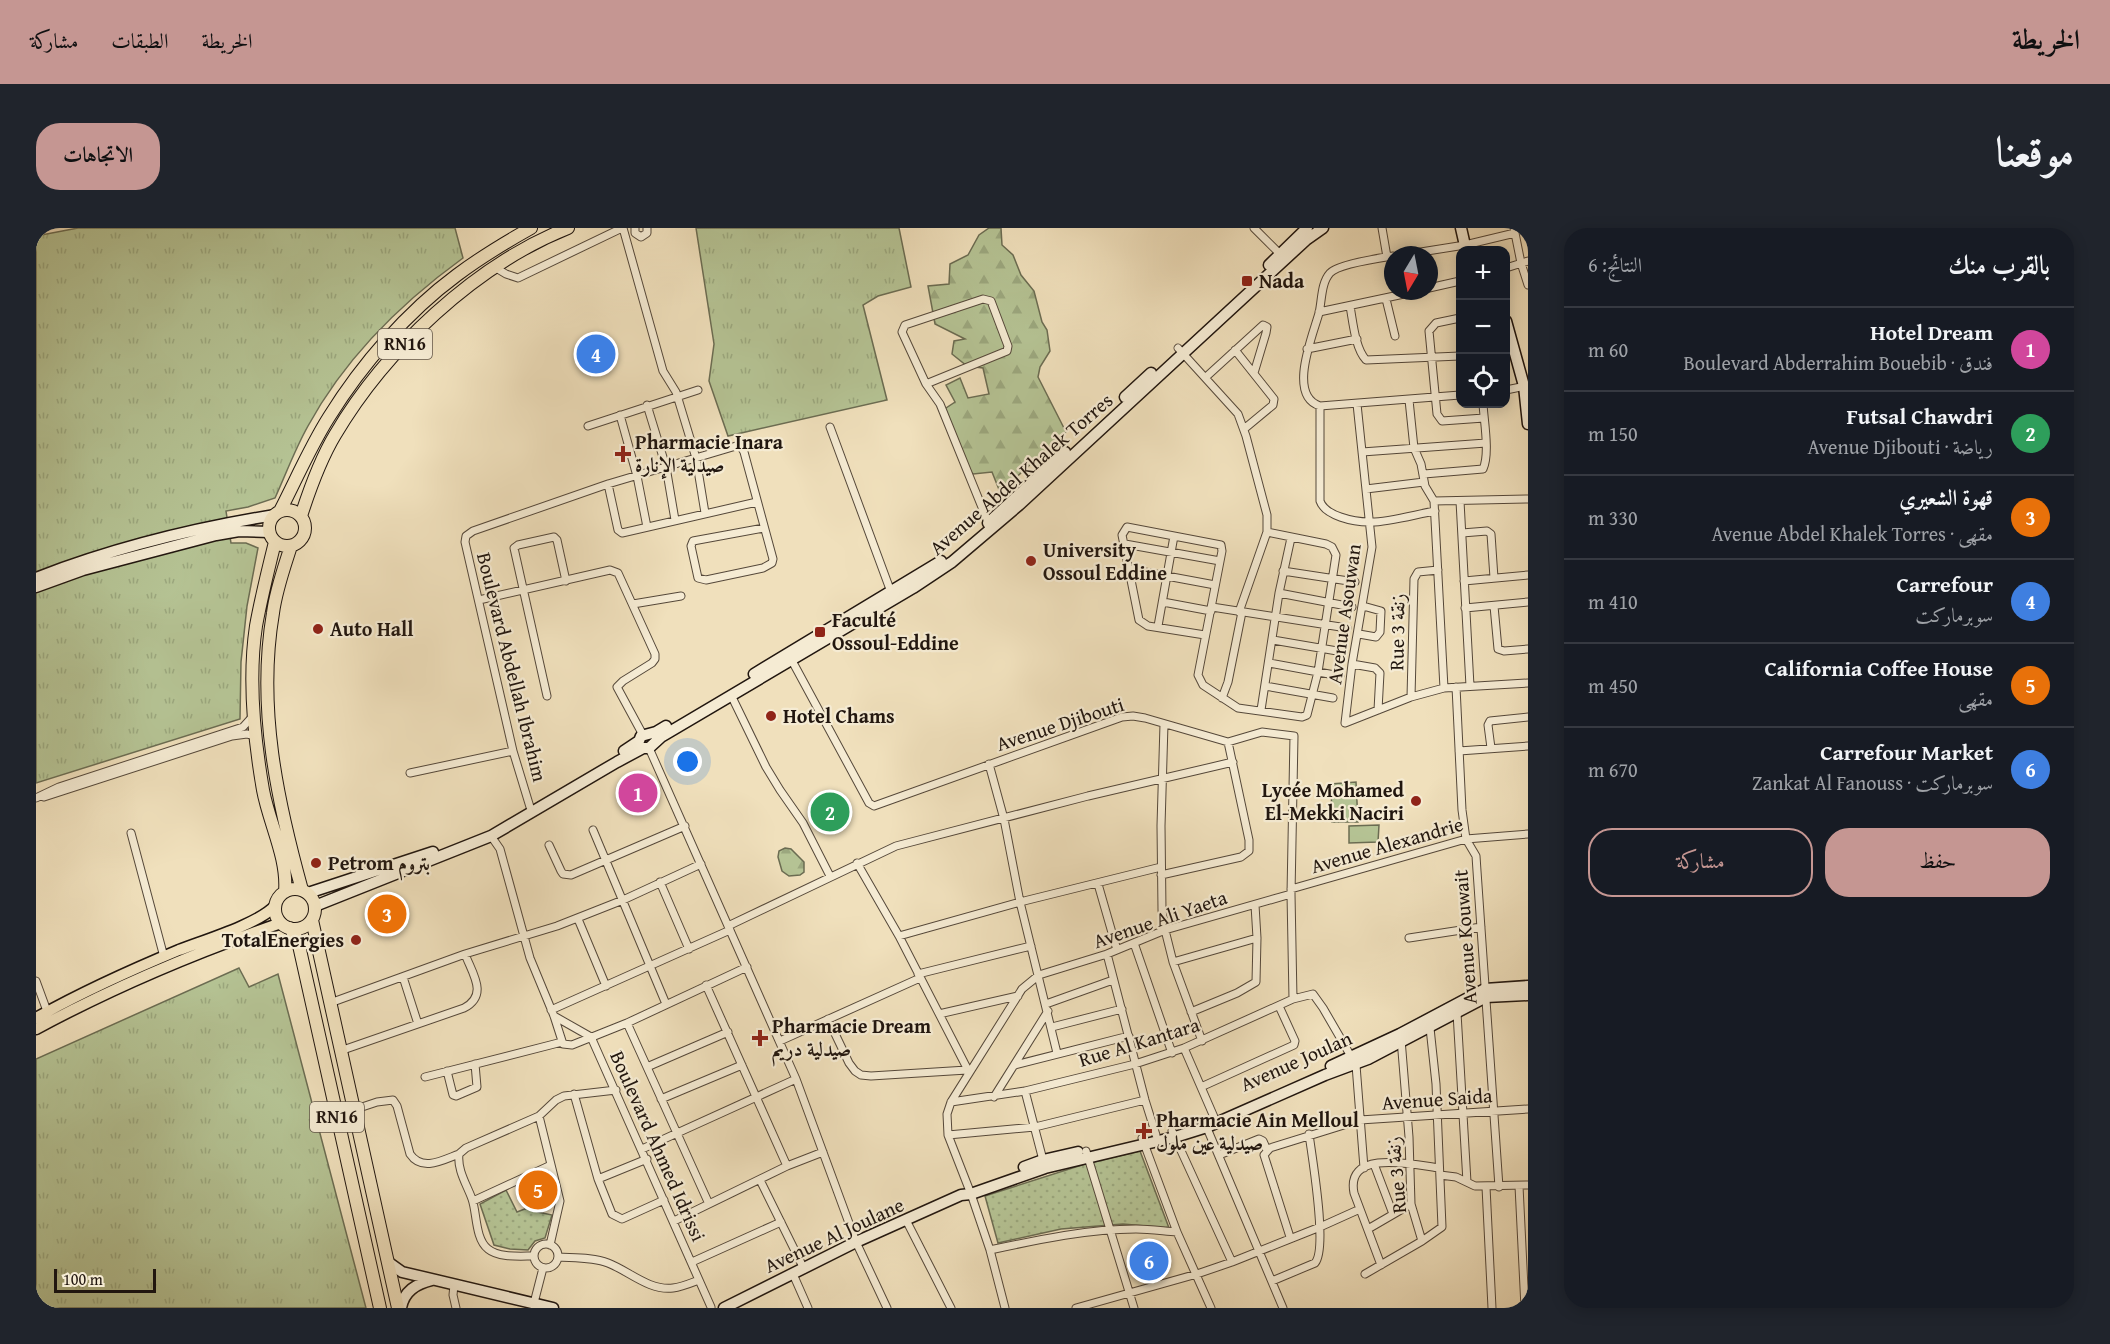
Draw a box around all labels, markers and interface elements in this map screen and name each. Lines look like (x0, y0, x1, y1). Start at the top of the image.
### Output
text: الخريطة (2012, 18, 2080, 59)
text: مشاركة (30, 25, 78, 56)
text: الطبقات (111, 25, 168, 56)
text: الخريطة (201, 25, 253, 56)
text: موقعنا (1996, 120, 2074, 181)
button: الاتجاهات (36, 123, 160, 190)
text: بالقرب منك (1948, 245, 2050, 284)
north arrow (1384, 246, 1438, 300)
map controls (1456, 246, 1510, 408)
button: + (1456, 246, 1510, 300)
text: النتائج: 6 (1588, 250, 1642, 279)
place label: Nada (1259, 266, 1305, 295)
marker: Nada (1240, 274, 1254, 288)
button: − (1456, 300, 1510, 354)
text: Hotel Dream (1870, 316, 1993, 348)
road number: RN16 (378, 329, 432, 359)
pin: 4 (576, 332, 616, 376)
text: 60 m (1588, 335, 1628, 364)
text: 1 (2025, 335, 2036, 364)
text: فندق · Boulevard Abderrahim Bouebib (1683, 348, 1993, 377)
button: locate (1456, 354, 1510, 408)
street label: Avenue Abdel Khalek Torres (923, 386, 1119, 562)
text: Futsal Chawdri (1846, 400, 1993, 432)
text: 150 m (1588, 419, 1638, 448)
text: 2 (2025, 419, 2036, 448)
place label: Pharmacie Inara صيدلية الإنارة (635, 427, 784, 480)
text: رياضة · Avenue Djibouti (1807, 432, 1993, 461)
marker: Pharmacie Inara صيدلية الإنارة (616, 447, 630, 461)
text: قهوة الشعيري (1899, 481, 1993, 513)
text: 330 m (1588, 503, 1638, 532)
text: 3 (2025, 503, 2036, 532)
text: مقهى · Avenue Abdel Khalek Torres (1711, 519, 1993, 548)
place label: University Ossoul Eddine (1043, 535, 1167, 587)
street label: Avenue Asouwan (1319, 542, 1368, 686)
street label: Boulevard Abdellah Ibrahim (470, 549, 555, 785)
marker: University Ossoul Eddine (1024, 554, 1038, 568)
text: Carrefour (1896, 568, 1993, 600)
text: 410 m (1588, 587, 1638, 616)
text: 4 (2025, 587, 2036, 616)
street label: Rue 3 زنقة (1381, 593, 1412, 671)
text: سوبرماركت (1915, 600, 1993, 629)
place label: Faculté Ossoul-Eddine (832, 605, 959, 657)
place label: Auto Hall (330, 614, 413, 643)
marker: Auto Hall (311, 622, 325, 636)
marker: Faculté Ossoul-Eddine (813, 625, 827, 639)
text: California Coffee House (1764, 652, 1993, 684)
text: 450 m (1588, 671, 1638, 700)
text: 5 (2025, 671, 2036, 700)
text: مقهى (1958, 684, 1993, 713)
street label: Avenue Djibouti (992, 689, 1128, 758)
place label: Hotel Chams (783, 701, 895, 730)
marker: Hotel Chams (764, 709, 778, 723)
text: Carrefour Market (1820, 736, 1993, 768)
your location (673, 747, 702, 776)
text: 670 m (1588, 755, 1638, 784)
text: 6 (2025, 755, 2036, 784)
text: سوبرماركت · Zankat Al Fanouss (1752, 768, 1993, 797)
pin: 1 (618, 770, 658, 816)
place label: Lycée Mohamed El-Mekki Naciri (1262, 775, 1405, 827)
pin: 2 (810, 790, 850, 834)
marker: Lycée Mohamed El-Mekki Naciri (1409, 794, 1423, 808)
street label: Avenue Alexandrie (1307, 809, 1467, 880)
button: مشاركة (1588, 828, 1813, 897)
button: حفظ (1825, 828, 2050, 897)
place label: Petrom بتروم (328, 848, 430, 881)
marker: Petrom بتروم (309, 856, 323, 870)
street label: Avenue Kouwait (1445, 869, 1484, 1005)
street label: Avenue Ali Yaeta (1089, 882, 1231, 955)
pin: 3 (368, 892, 406, 936)
place label: TotalEnergies (222, 925, 344, 954)
marker: TotalEnergies (349, 933, 363, 947)
street label: Rue Al Kantara (1075, 1009, 1203, 1074)
place label: Pharmacie Dream صيدلية دريم (772, 1011, 931, 1067)
street label: Avenue Joulan (1235, 1023, 1356, 1098)
marker: Pharmacie Dream صيدلية دريم (753, 1031, 767, 1045)
street label: Boulevard Ahmed Idrissi (603, 1046, 714, 1246)
street label: Avenue Saida (1381, 1080, 1494, 1117)
road number: RN16 (310, 1102, 364, 1132)
place label: Pharmacie Ain Melloul صيدلية عين ملول (1156, 1105, 1359, 1157)
marker: Pharmacie Ain Melloul صيدلية عين ملول (1137, 1124, 1151, 1138)
street label: Rue 3 زنقة (1378, 1135, 1413, 1215)
pin: 5 (518, 1168, 558, 1212)
street label: Avenue Al Joulane (759, 1189, 908, 1280)
pin: 6 (1130, 1238, 1168, 1284)
scale bar (54, 1266, 156, 1294)
text: 100 m (63, 1267, 103, 1291)

